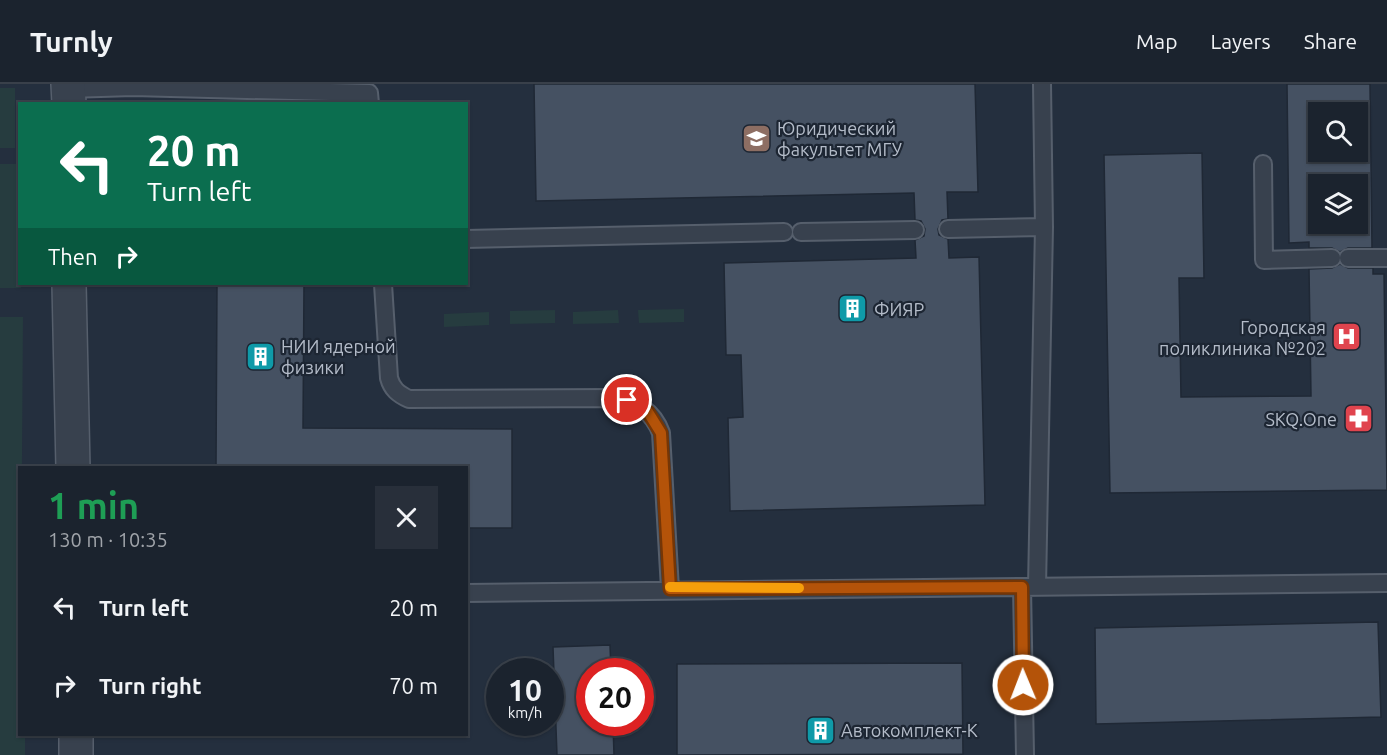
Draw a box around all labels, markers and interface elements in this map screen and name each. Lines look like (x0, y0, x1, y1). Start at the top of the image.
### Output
text: Turnly (30, 26, 113, 57)
text: Map (1136, 29, 1177, 53)
text: Layers (1210, 29, 1271, 53)
text: Share (1304, 29, 1357, 53)
map controls (1308, 102, 1368, 234)
button: search (1308, 102, 1368, 162)
place label: Юридический факультет МГУ (777, 118, 902, 159)
school or university icon: Юридический факультет МГУ (740, 122, 772, 154)
icon: left (48, 126, 126, 204)
text: 20 m (147, 127, 241, 174)
button: layers (1308, 174, 1368, 234)
text: Turn left (147, 176, 251, 206)
icon: right (110, 240, 143, 273)
text: Then (48, 244, 98, 269)
building icon: ФИЯР (837, 293, 869, 325)
place label: ФИЯР (874, 299, 925, 319)
place label: Городская поликлиника №202 (1159, 317, 1326, 358)
hospital icon: Городская поликлиника №202 (1331, 321, 1363, 353)
place label: НИИ ядерной физики (281, 336, 396, 377)
building icon: НИИ ядерной физики (244, 340, 276, 372)
pin (601, 374, 652, 425)
icon: arrive (610, 383, 643, 416)
pharmacy icon: SKQ.One (1342, 403, 1374, 435)
place label: SKQ.One (1265, 409, 1337, 430)
text: 1 min (48, 485, 139, 526)
button: close (375, 486, 438, 549)
text: 130 m · 10:35 (48, 528, 168, 551)
icon: left (48, 591, 81, 624)
text: Turn left (99, 595, 189, 620)
text: 20 m (389, 595, 438, 620)
position arrow (991, 653, 1055, 717)
speed limit sign: 20 (576, 658, 654, 736)
icon: right (48, 669, 81, 702)
text: Turn right (99, 673, 201, 698)
text: 70 m (389, 673, 438, 698)
text: 10 (508, 673, 542, 707)
text: km/h (508, 704, 542, 721)
building icon: Автокомплект-К (804, 714, 836, 746)
place label: Автокомплект-К (841, 720, 978, 740)

